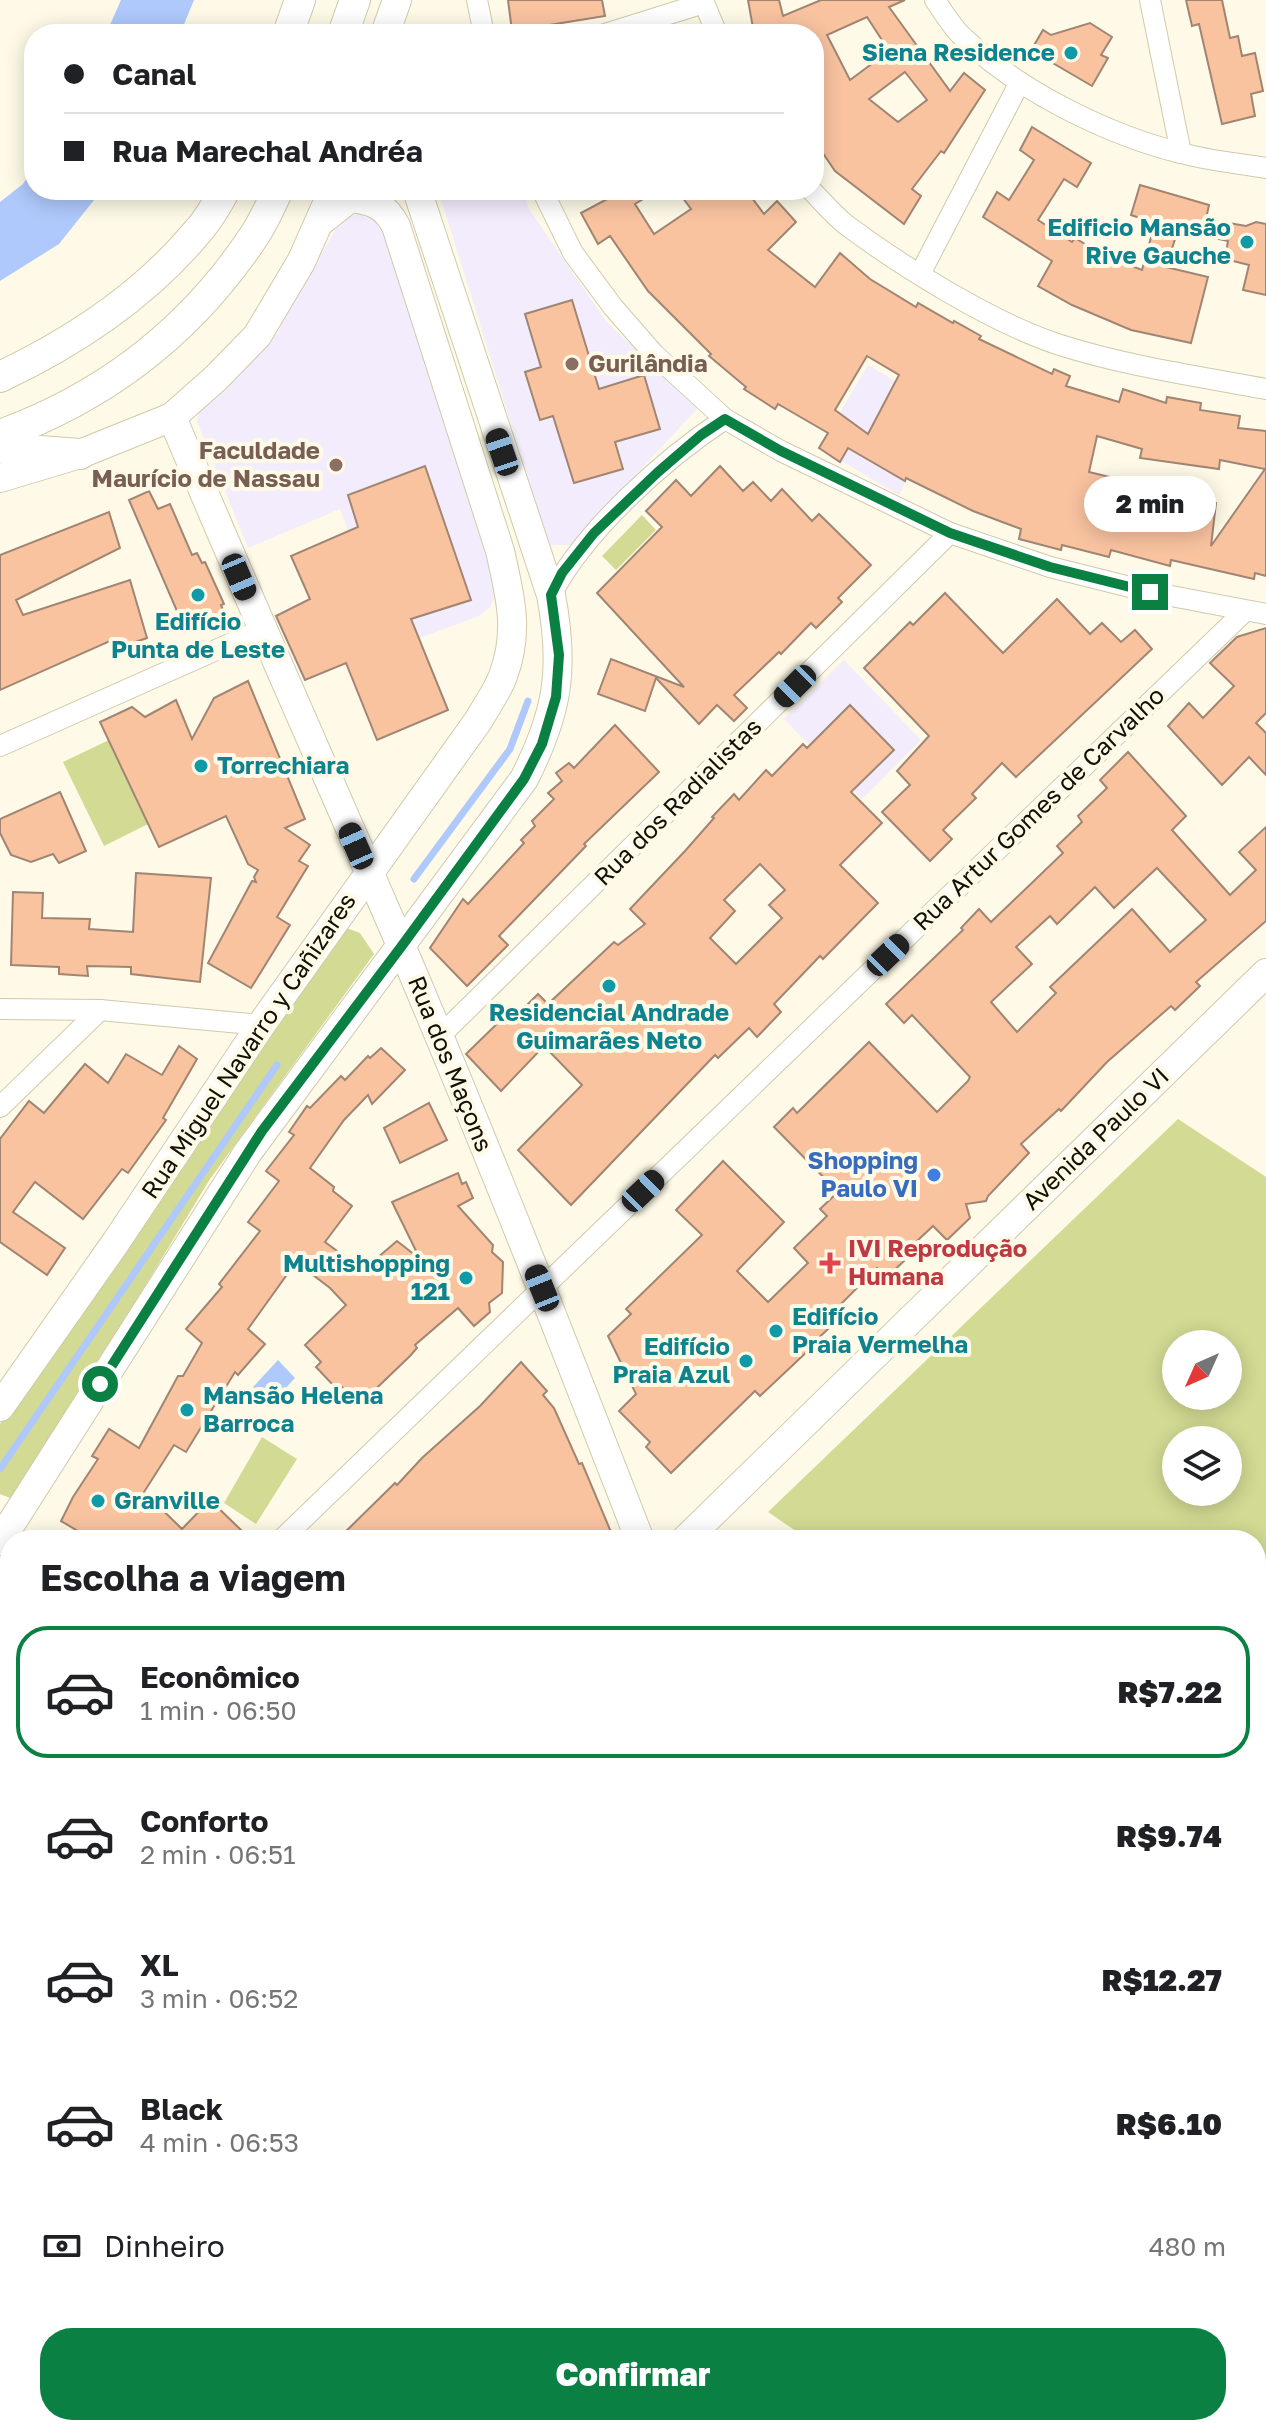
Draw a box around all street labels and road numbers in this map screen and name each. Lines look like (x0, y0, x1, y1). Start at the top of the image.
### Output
street label: Rua Artur Gomes de Carvalho (906, 680, 1170, 936)
street label: Rua dos Radialistas (587, 711, 767, 891)
street label: Rua Miguel Navarro y Cañizares (134, 887, 361, 1204)
street label: Rua dos Maçons (403, 971, 500, 1156)
street label: Avenida Paulo VI (1016, 1061, 1174, 1215)

